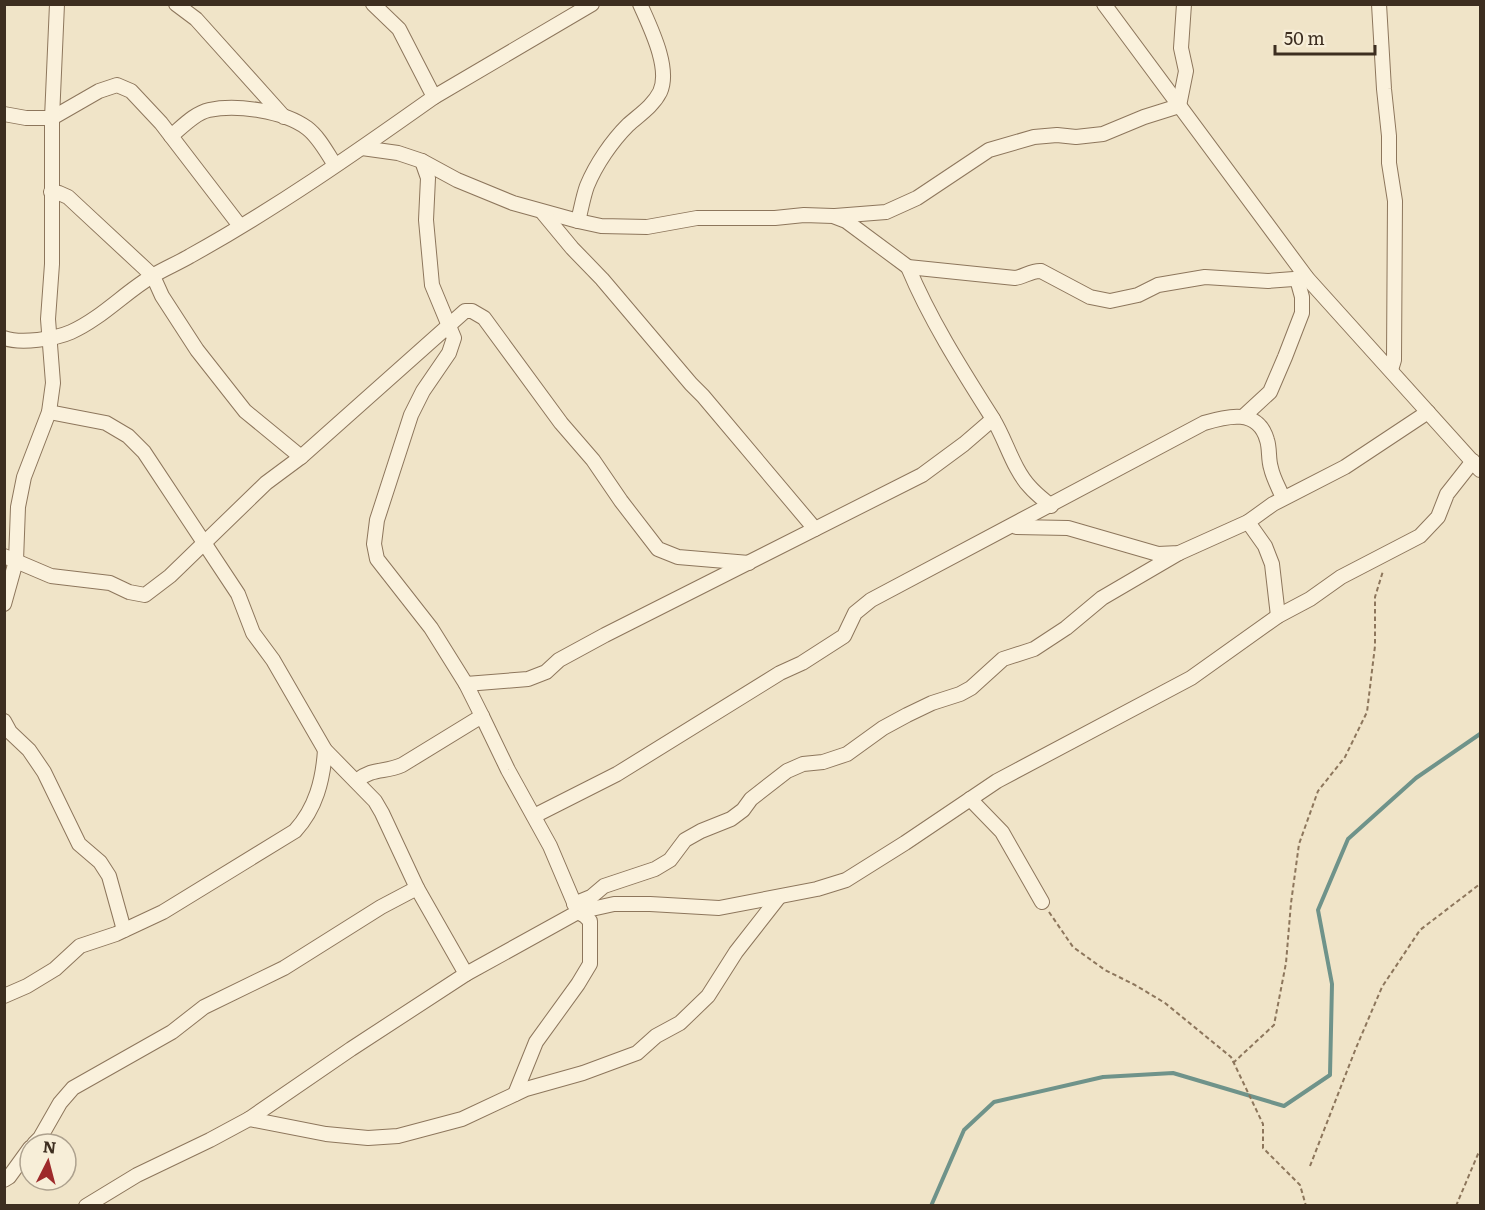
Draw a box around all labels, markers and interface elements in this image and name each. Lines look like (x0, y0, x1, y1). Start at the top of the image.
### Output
scale bar (1275, 18, 1376, 56)
text: 50 m (1284, 24, 1325, 51)
north arrow (18, 1132, 78, 1192)
text: N (42, 1133, 58, 1159)

